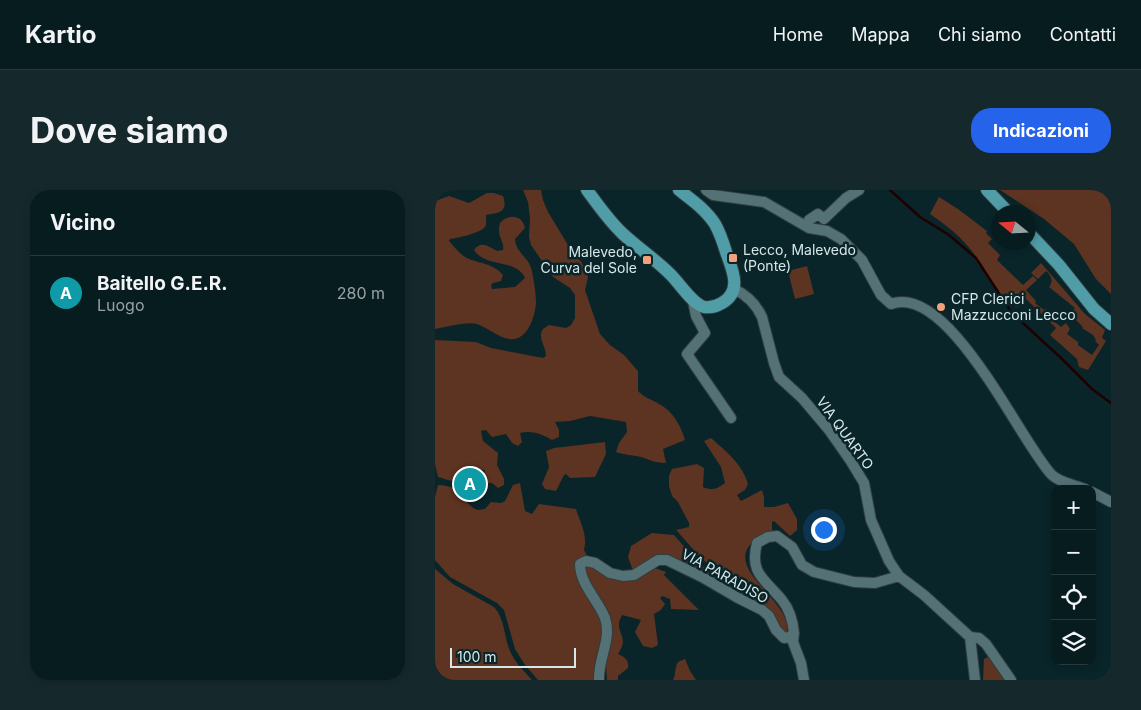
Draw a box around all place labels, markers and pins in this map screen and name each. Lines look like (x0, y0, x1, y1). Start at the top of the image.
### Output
place label: Lecco, Malevedo (Ponte) (743, 241, 856, 274)
place label: Malevedo, Curva del Sole (540, 243, 637, 276)
marker: Lecco, Malevedo (Ponte) (727, 252, 739, 264)
marker: Malevedo, Curva del Sole (641, 254, 653, 266)
place label: CFP Clerici Mazzucconi Lecco (951, 290, 1076, 323)
marker: CFP Clerici Mazzucconi Lecco (935, 301, 947, 313)
pin: A (454, 465, 486, 503)

